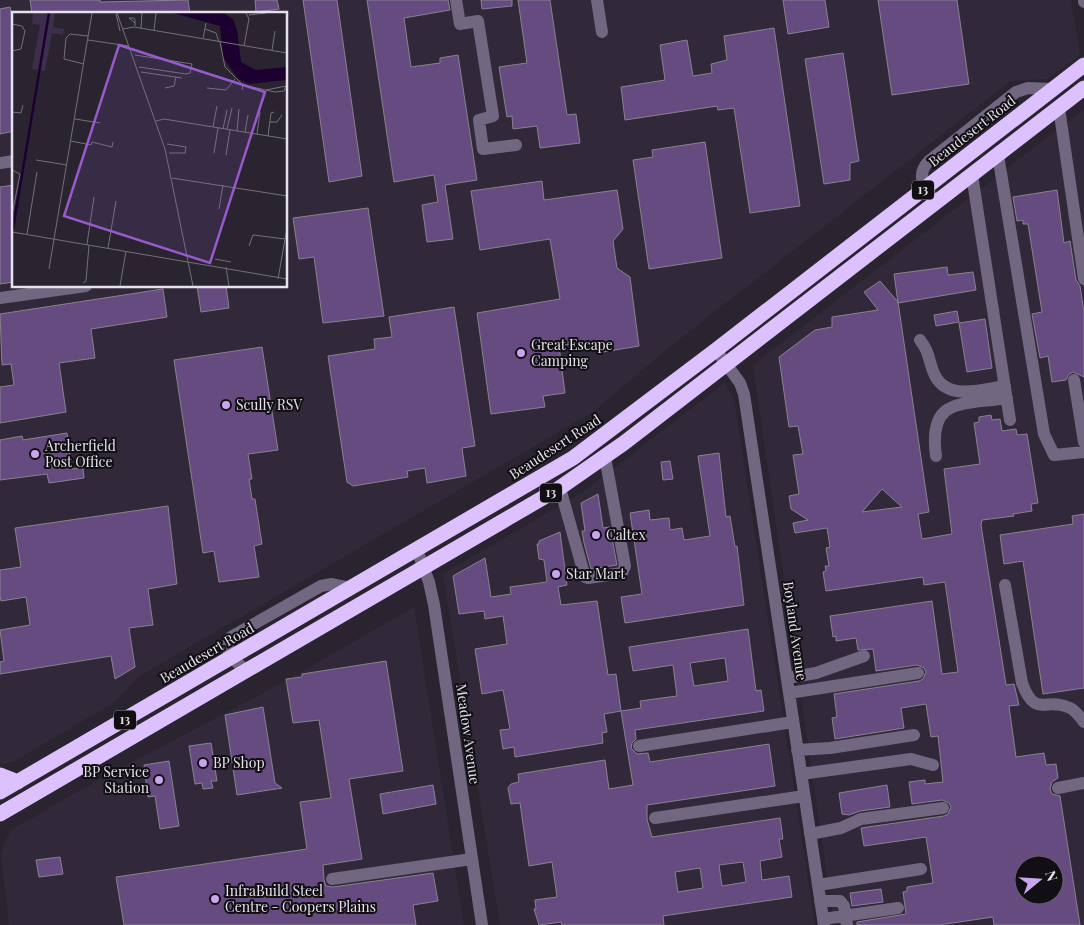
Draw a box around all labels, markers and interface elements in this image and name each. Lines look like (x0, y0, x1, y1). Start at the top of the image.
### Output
inset map (12, 12, 288, 288)
street label: Beaudesert Road (924, 91, 1019, 171)
road number: 13 (912, 180, 934, 200)
place label: Great Escape Camping (531, 335, 613, 370)
marker: Great Escape Camping (515, 347, 527, 359)
place label: Scully RSV (236, 395, 302, 414)
marker: Scully RSV (220, 399, 232, 411)
street label: Beaudesert Road (505, 410, 604, 483)
place label: Archerfield Post Office (44, 436, 116, 471)
marker: Archerfield Post Office (29, 448, 41, 460)
road number: 13 (540, 483, 562, 502)
place label: Caltex (606, 525, 646, 544)
marker: Caltex (590, 529, 602, 541)
place label: Star Mart (566, 564, 626, 583)
marker: Star Mart (550, 568, 562, 580)
street label: Boyland Avenue (779, 580, 812, 682)
street label: Beaudesert Road (156, 618, 257, 687)
street label: Meadow Avenue (452, 682, 485, 785)
road number: 13 (114, 710, 136, 730)
place label: BP Shop (213, 753, 265, 772)
marker: BP Shop (197, 757, 209, 769)
place label: BP Service Station (83, 762, 150, 797)
marker: BP Service Station (153, 774, 165, 786)
north arrow (1014, 855, 1064, 905)
text: N (1041, 868, 1062, 884)
place label: InfraBuild Steel Centre - Coopers Plains (225, 881, 376, 916)
marker: InfraBuild Steel Centre - Coopers Plains (209, 893, 221, 905)

